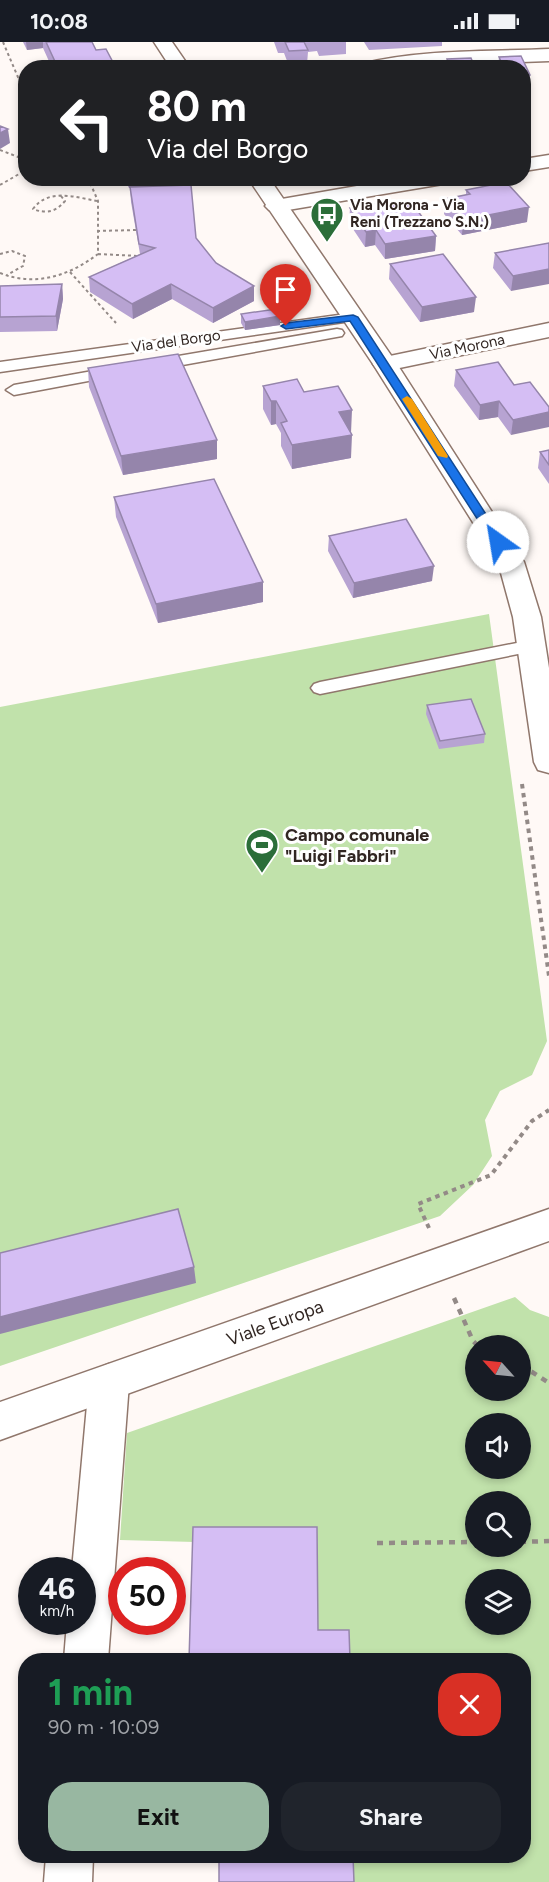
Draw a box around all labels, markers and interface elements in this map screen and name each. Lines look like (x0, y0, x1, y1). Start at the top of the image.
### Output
text: 10:08 (30, 8, 88, 35)
text: 80 m (147, 81, 247, 132)
icon: left (48, 84, 126, 162)
text: Via del Borgo (147, 132, 308, 165)
bus stop icon: Via Morona - Via Reni (Trezzano S.N.) (309, 196, 345, 243)
place label: Via Morona - Via Reni (Trezzano S.N.) (350, 196, 489, 231)
pin (260, 264, 311, 326)
icon: arrive (269, 273, 302, 306)
street label: Via del Borgo (130, 326, 222, 356)
street label: Via Morona (428, 330, 506, 364)
position arrow (466, 510, 530, 574)
place label: Campo comunale "Luigi Fabbri" (285, 824, 429, 867)
sports icon: Campo comunale "Luigi Fabbri" (244, 827, 280, 874)
street label: Viale Europa (224, 1295, 326, 1351)
north arrow (465, 1335, 531, 1401)
map controls (465, 1335, 531, 1635)
button: sound (465, 1413, 531, 1479)
button: search (465, 1491, 531, 1557)
speed limit sign: 50 (108, 1557, 186, 1635)
button: layers (465, 1569, 531, 1635)
text: 46 (39, 1570, 75, 1607)
text: km/h (40, 1602, 74, 1620)
text: 1 min (48, 1671, 133, 1714)
button: close (438, 1673, 501, 1736)
text: 90 m · 10:09 (48, 1715, 159, 1739)
button: Exit (48, 1782, 269, 1851)
button: Share (281, 1782, 501, 1851)

